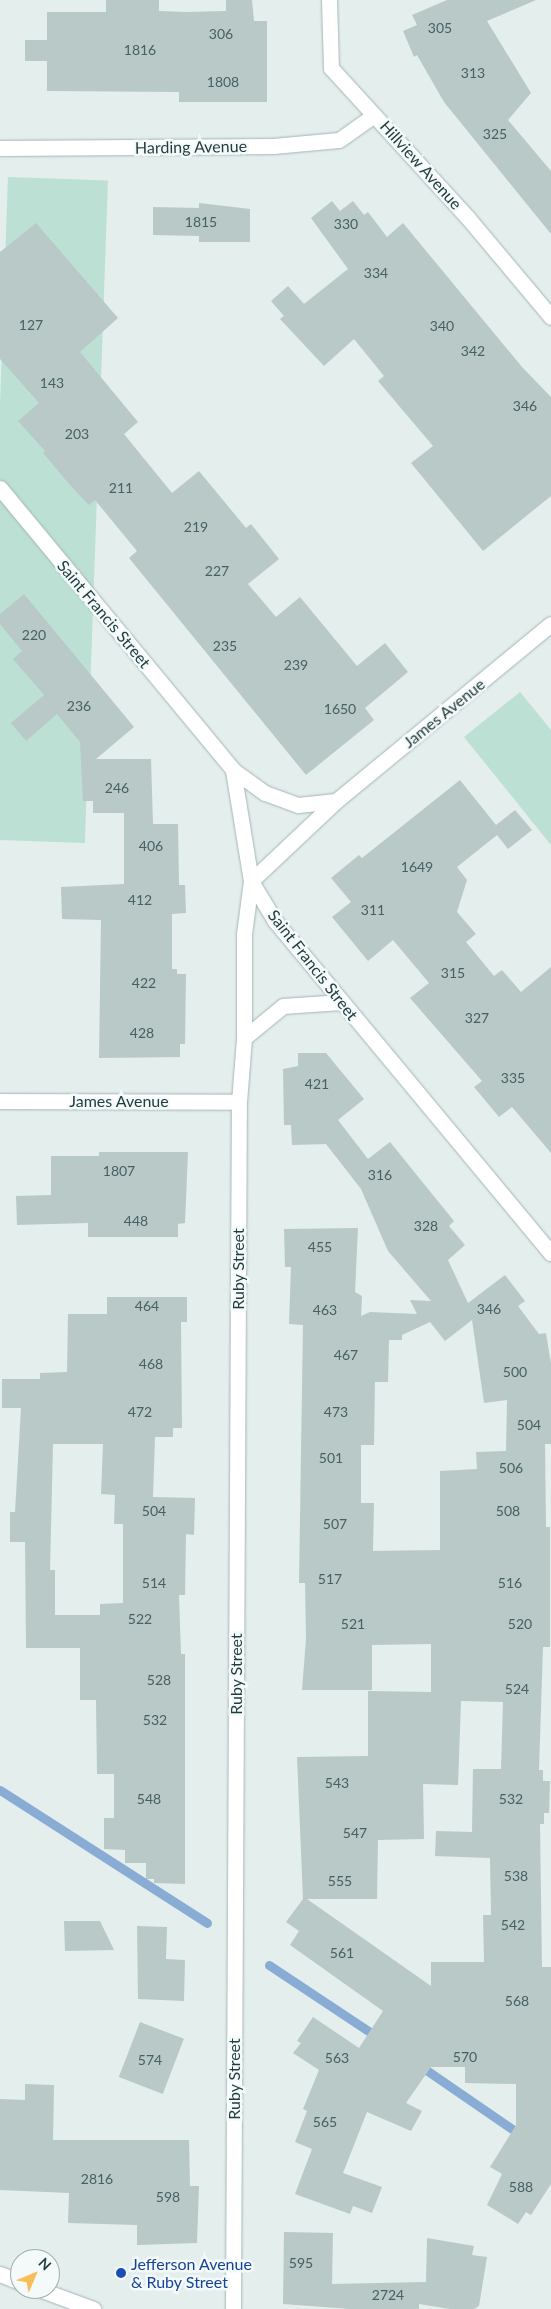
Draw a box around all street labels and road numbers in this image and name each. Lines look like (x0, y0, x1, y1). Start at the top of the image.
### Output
street label: Hillview Avenue (376, 116, 466, 214)
street label: Harding Avenue (135, 136, 247, 158)
street label: Saint Francis Street (53, 556, 155, 672)
street label: James Avenue (399, 674, 489, 752)
street label: Saint Francis Street (264, 906, 362, 1024)
street label: James Avenue (69, 1091, 169, 1111)
street label: Ruby Street (228, 1228, 248, 1310)
street label: Ruby Street (226, 1633, 246, 1715)
street label: Ruby Street (224, 2038, 244, 2120)

